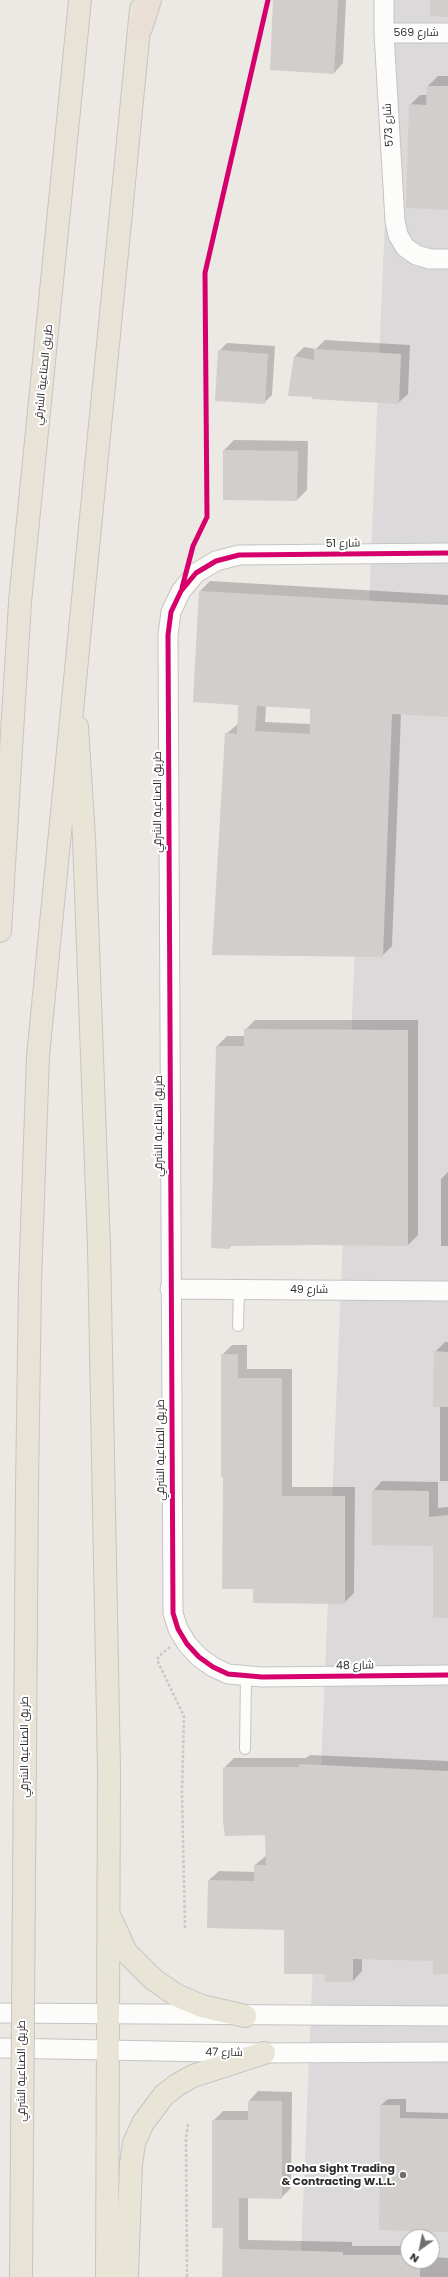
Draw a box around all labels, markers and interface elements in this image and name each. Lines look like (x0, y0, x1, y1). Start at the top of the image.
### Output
street label: شارع 569 (393, 26, 439, 40)
street label: شارع 573 (381, 103, 397, 147)
street label: طريق الصناعية الشرقي (32, 324, 56, 426)
street label: شارع 51 (326, 537, 360, 551)
street label: طريق الصناعية الشرقي (151, 751, 165, 853)
street label: طريق الصناعية الشرقي (152, 1075, 166, 1177)
street label: شارع 49 (290, 1283, 328, 1297)
street label: طريق الصناعية الشرقي (154, 1399, 168, 1501)
street label: شارع 48 (336, 1659, 374, 1673)
street label: طريق الصناعية الشرقي (18, 1696, 32, 1798)
street label: طريق الصناعية الشرقي (15, 2020, 29, 2122)
street label: شارع 47 (205, 2046, 243, 2060)
place label: Doha Sight Trading & Contracting W.L.L. (281, 2162, 395, 2188)
marker: Doha Sight Trading & Contracting W.L.L. (398, 2170, 408, 2180)
north arrow (400, 2229, 440, 2269)
text: N (406, 2249, 422, 2267)

